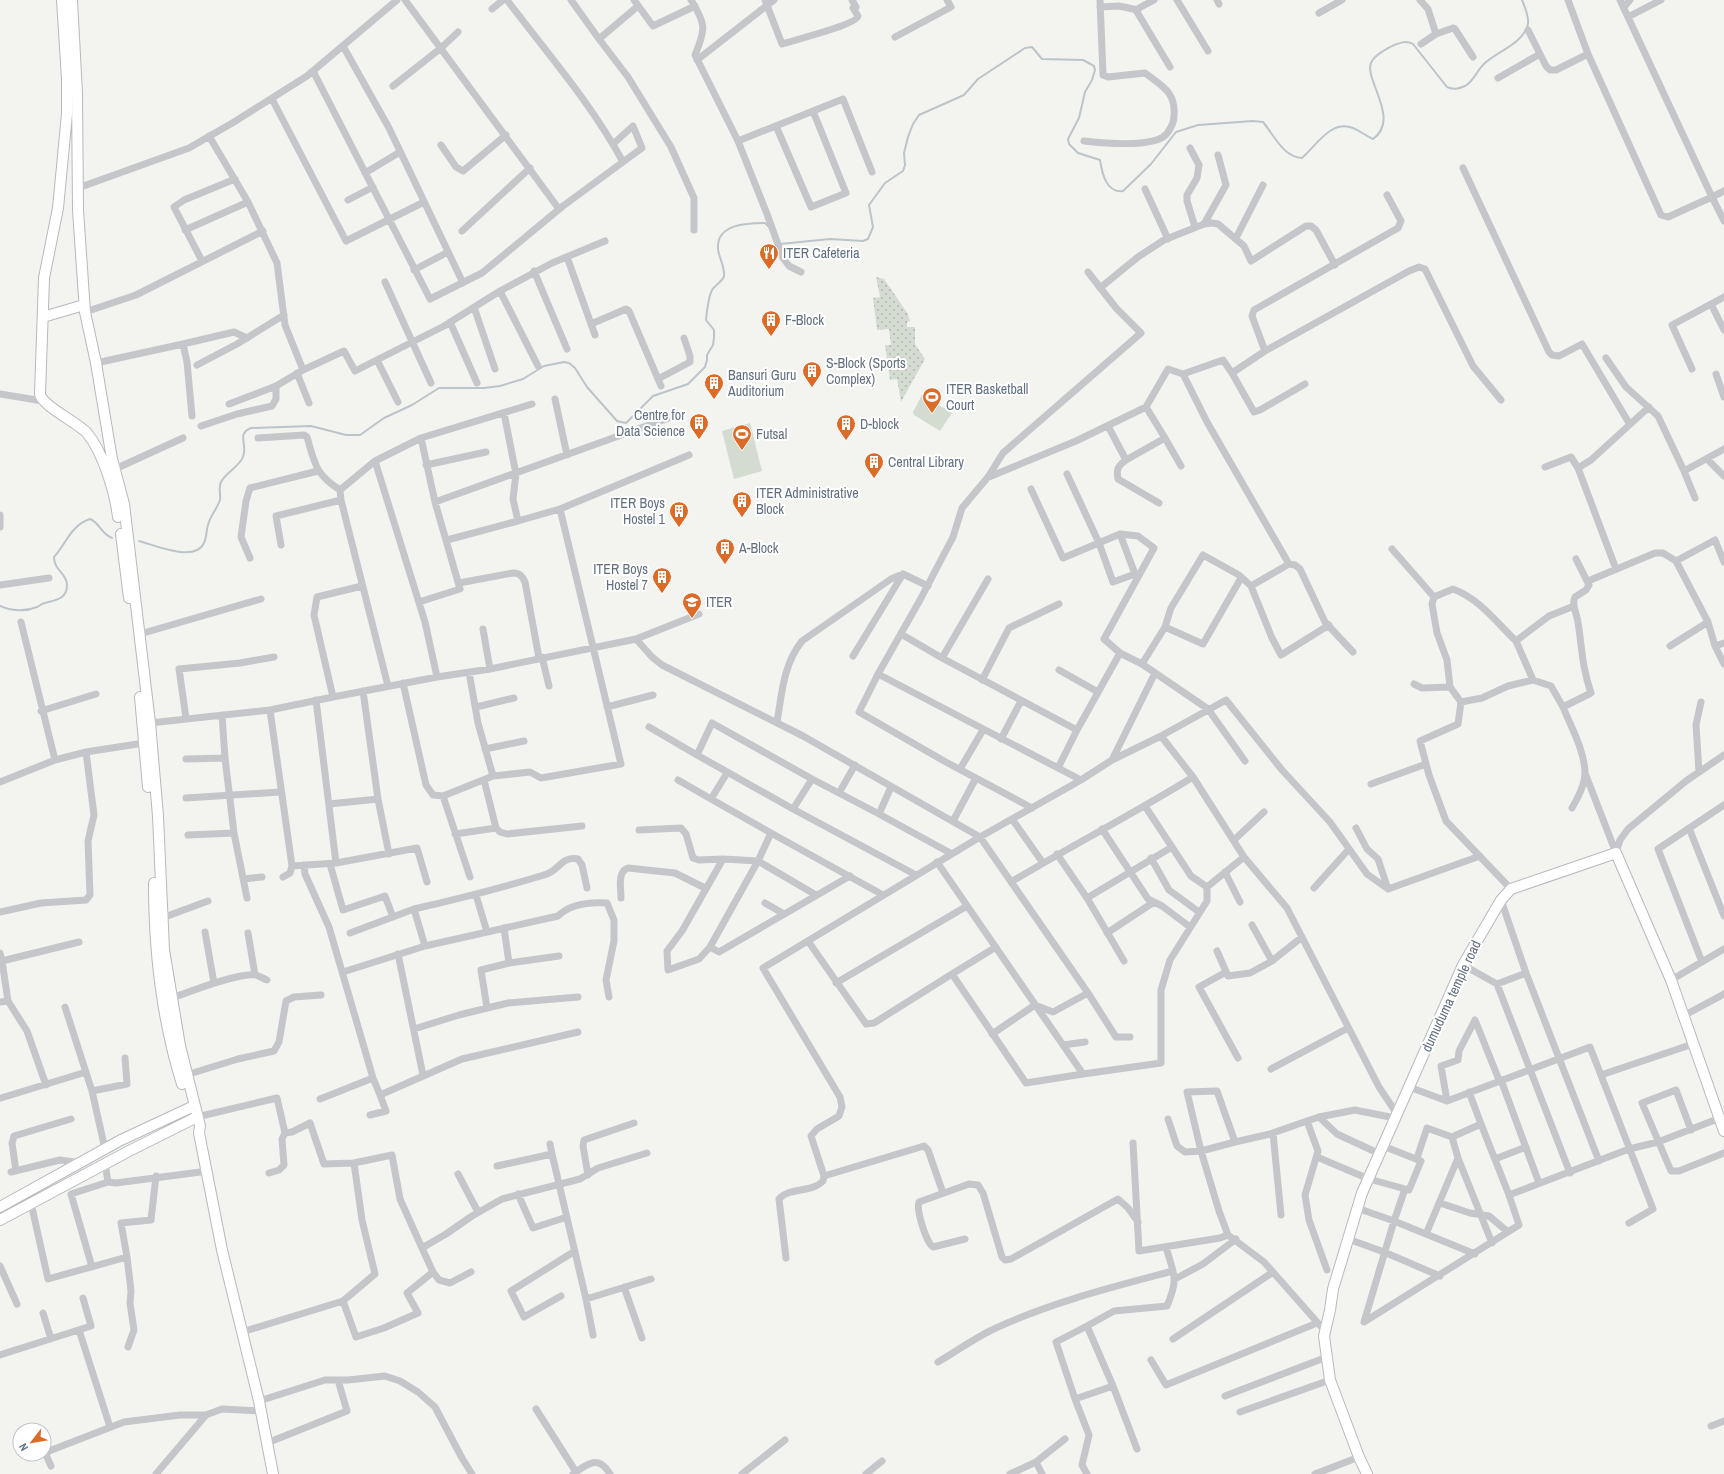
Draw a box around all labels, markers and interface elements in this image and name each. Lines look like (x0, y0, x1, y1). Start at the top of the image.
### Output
restaurant icon: ITER Cafeteria (758, 242, 780, 270)
place label: ITER Cafeteria (783, 244, 860, 262)
building icon: F-Block (760, 309, 782, 337)
place label: F-Block (785, 311, 824, 329)
place label: S-Block (Sports Complex) (826, 354, 906, 388)
building icon: S-Block (Sports Complex) (801, 360, 823, 388)
place label: Bansuri Guru Auditorium (727, 366, 796, 400)
building icon: Bansuri Guru Auditorium (703, 372, 725, 400)
place label: ITER Basketball Court (946, 380, 1028, 414)
sports icon: ITER Basketball Court (921, 386, 943, 414)
place label: Centre for Data Science (616, 406, 685, 440)
building icon: Centre for Data Science (688, 412, 710, 440)
building icon: D-block (835, 413, 857, 441)
place label: D-block (860, 415, 899, 433)
sports icon: Futsal (731, 423, 753, 451)
place label: Futsal (756, 425, 787, 443)
building icon: Central Library (863, 451, 885, 479)
place label: Central Library (888, 453, 964, 471)
place label: ITER Administrative Block (756, 484, 859, 518)
building icon: ITER Administrative Block (731, 490, 753, 518)
place label: ITER Boys Hostel 1 (610, 494, 666, 528)
building icon: ITER Boys Hostel 1 (668, 500, 690, 528)
building icon: A-Block (714, 537, 736, 565)
place label: A-Block (738, 539, 779, 557)
place label: ITER Boys Hostel 7 (593, 560, 648, 594)
building icon: ITER Boys Hostel 7 (651, 566, 673, 594)
school or university icon: ITER (681, 591, 703, 619)
place label: ITER (706, 593, 732, 611)
street label: dumuduma temple road (1417, 937, 1485, 1055)
north arrow (12, 1422, 52, 1462)
text: N (16, 1441, 31, 1454)

